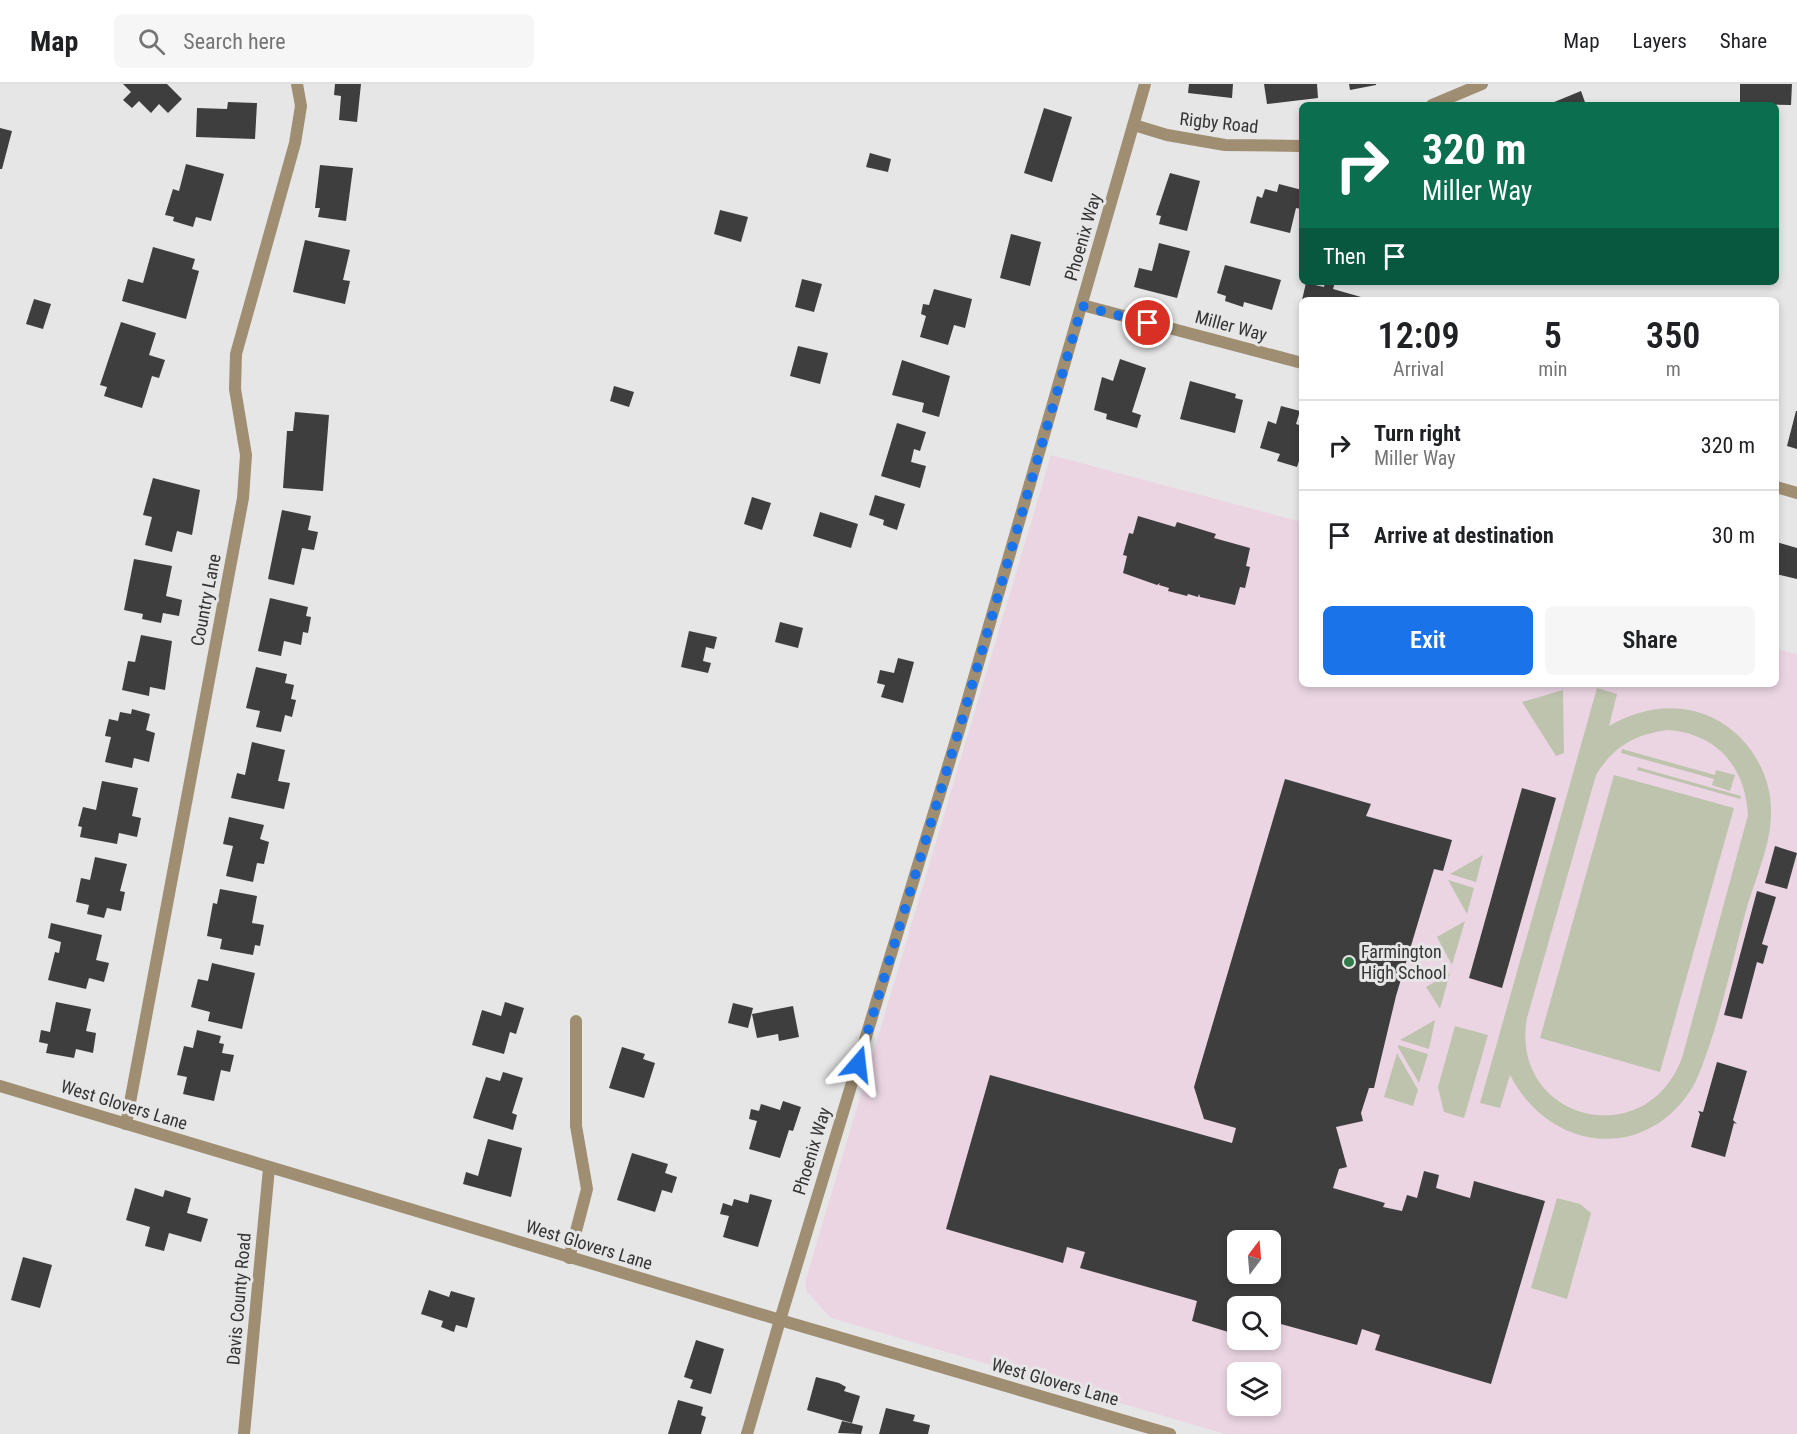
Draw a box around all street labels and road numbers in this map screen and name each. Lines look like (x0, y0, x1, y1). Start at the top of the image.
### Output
street label: Rigby Road (1179, 108, 1259, 137)
street label: Phoenix Way (1060, 190, 1105, 283)
street label: Miller Way (1193, 306, 1270, 345)
street label: Country Lane (186, 552, 225, 648)
street label: West Glovers Lane (58, 1075, 190, 1134)
street label: Phoenix Way (788, 1104, 835, 1197)
street label: West Glovers Lane (523, 1215, 655, 1274)
street label: Davis County Road (222, 1232, 255, 1366)
street label: West Glovers Lane (989, 1353, 1121, 1410)

